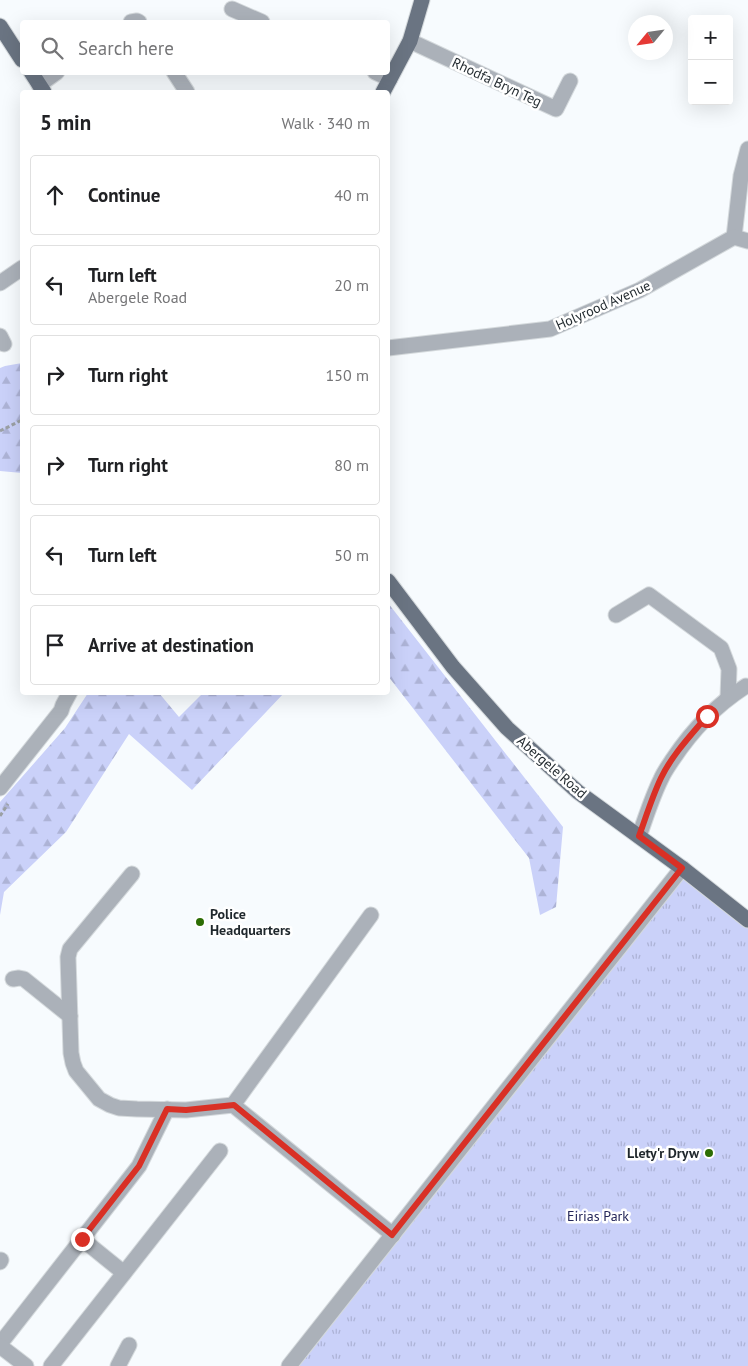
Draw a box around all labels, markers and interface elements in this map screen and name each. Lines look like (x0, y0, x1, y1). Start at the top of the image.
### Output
north arrow (628, 15, 673, 60)
map controls (688, 15, 733, 105)
button: + (688, 15, 733, 60)
search box (20, 20, 390, 75)
icon: search (38, 34, 66, 62)
text: Search here (78, 36, 174, 60)
street label: Rhodfa Bryn Teg (449, 53, 545, 111)
button: − (688, 60, 733, 105)
text: 5 min (40, 109, 91, 136)
text: Walk · 340 m (281, 113, 370, 133)
icon: ahead (41, 181, 69, 209)
text: Continue (88, 183, 160, 207)
text: 40 m (334, 185, 369, 205)
text: Turn left (88, 263, 157, 287)
icon: left (41, 271, 69, 299)
text: 20 m (334, 275, 369, 295)
street label: Holyrood Avenue (553, 276, 653, 334)
text: Abergele Road (88, 287, 187, 307)
icon: right (41, 361, 69, 389)
text: Turn right (88, 363, 168, 387)
text: 150 m (326, 365, 369, 385)
icon: right (41, 451, 69, 479)
text: Turn right (88, 453, 168, 477)
text: 80 m (334, 455, 369, 475)
icon: left (41, 541, 69, 569)
text: Turn left (88, 543, 157, 567)
text: 50 m (334, 545, 369, 565)
icon: arrive (41, 631, 69, 659)
text: Arrive at destination (88, 633, 254, 657)
route start (696, 705, 719, 728)
street label: Abergele Road (513, 732, 591, 802)
place label: Police Headquarters (210, 905, 291, 939)
marker: Police Headquarters (194, 916, 206, 928)
place label: Llety'r Dryw (627, 1144, 700, 1162)
marker: Llety'r Dryw (703, 1147, 715, 1159)
park label: Eirias Park (567, 1207, 629, 1225)
route end (71, 1228, 94, 1251)

